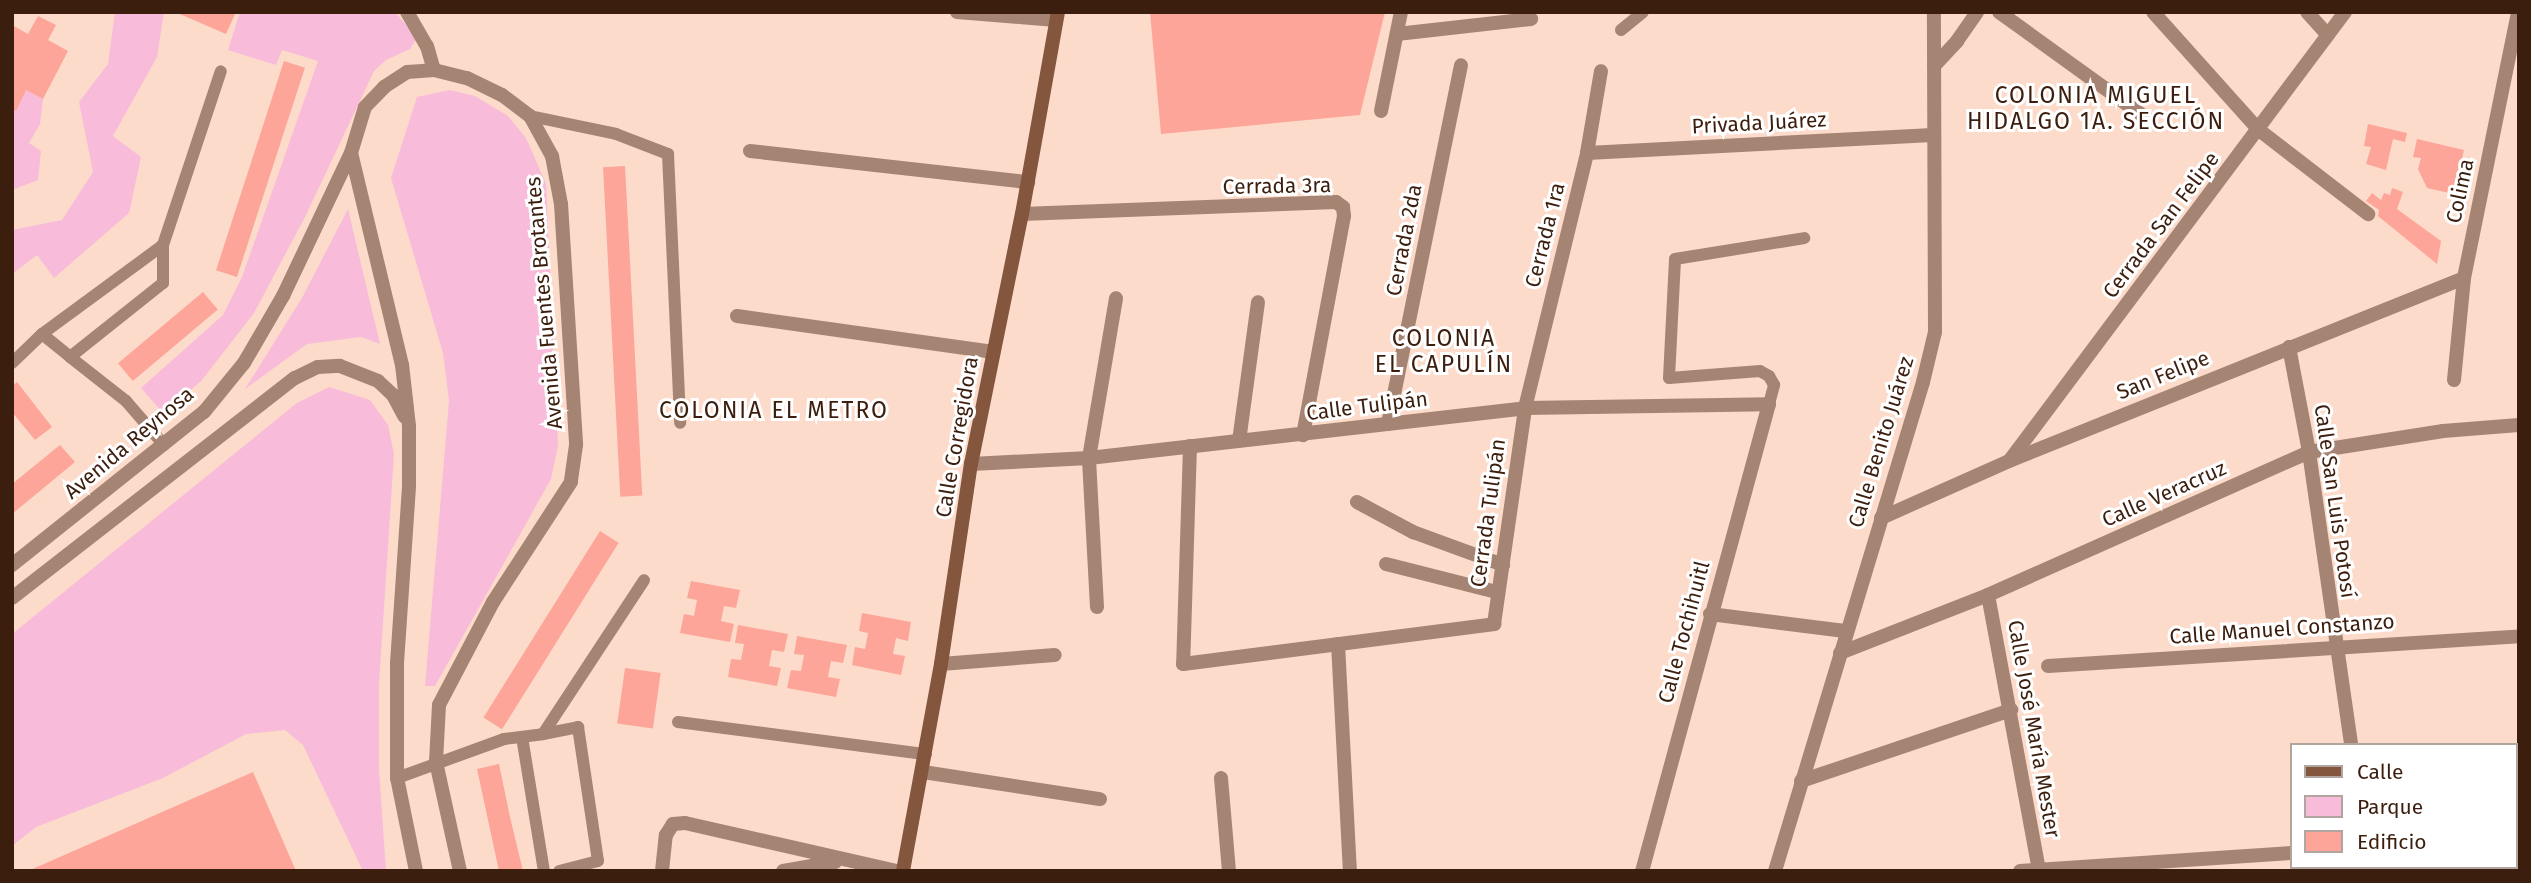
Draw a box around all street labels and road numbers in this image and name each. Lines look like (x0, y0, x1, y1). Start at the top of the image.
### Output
street label: Privada Juárez (1691, 107, 1827, 139)
street label: Cerrada San Felipe (2098, 147, 2224, 303)
street label: Colima (2441, 157, 2479, 225)
street label: Cerrada 3ra (1223, 172, 1331, 200)
street label: Avenida Fuentes Brotantes (520, 176, 568, 430)
street label: Cerrada 1ra (1520, 180, 1570, 290)
street label: Cerrada 2da (1381, 182, 1427, 298)
street label: San Felipe (2113, 345, 2213, 405)
street label: Calle Benito Juárez (1843, 353, 1919, 531)
street label: Calle Corregidora (930, 355, 984, 519)
street label: Avenida Reynosa (59, 382, 199, 504)
street label: Calle Tulipán (1305, 386, 1429, 426)
street label: Calle San Luis Potosí (2309, 402, 2361, 600)
street label: Cerrada Tulipán (1465, 437, 1511, 589)
street label: Calle Veracruz (2098, 455, 2230, 533)
street label: Calle Tochihuitl (1653, 558, 1715, 706)
street label: Calle Manuel Constanzo (2169, 609, 2395, 649)
street label: Calle José María Mester (2002, 618, 2066, 840)

